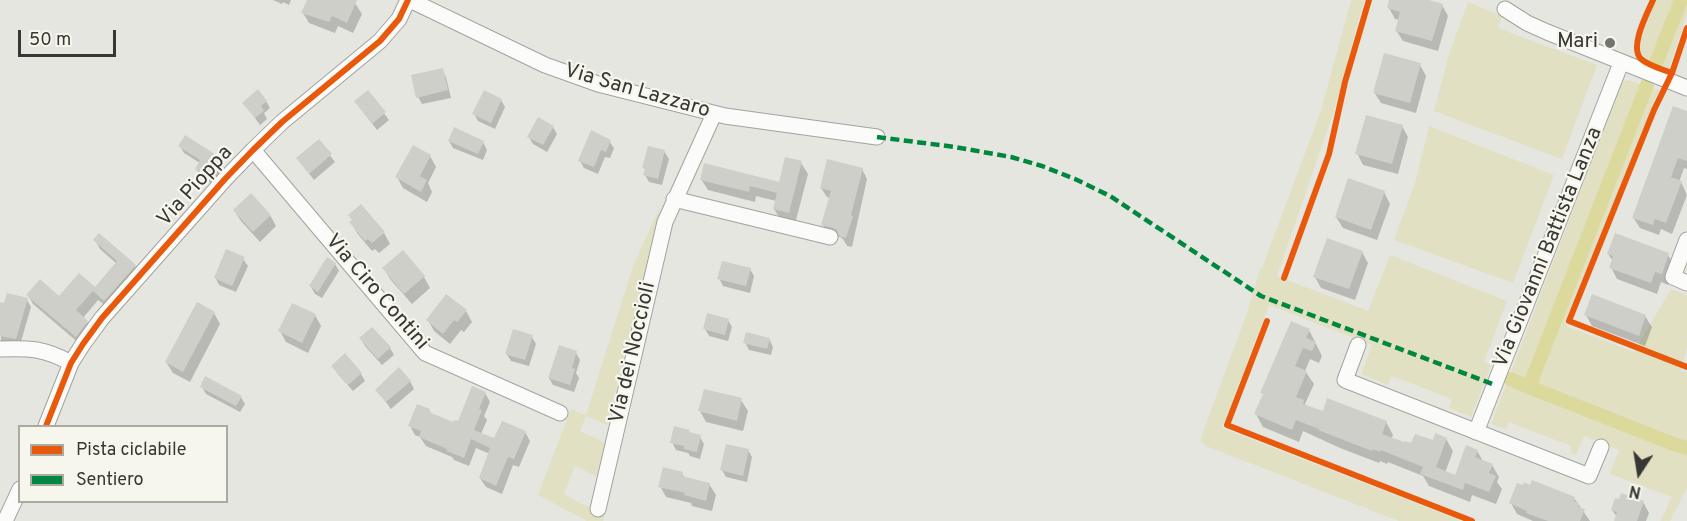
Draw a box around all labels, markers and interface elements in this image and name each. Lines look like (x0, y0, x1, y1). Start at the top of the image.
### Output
scale bar (21, 18, 118, 56)
text: 50 m (29, 29, 71, 52)
place label: Mari (1557, 30, 1598, 56)
marker: Mari (1603, 36, 1617, 50)
street label: Via San Lazzaro (561, 59, 713, 125)
street label: Via Giovanni Battista Lanza (1489, 124, 1609, 372)
street label: Via Pioppa (153, 141, 239, 233)
street label: Via Ciro Contini (319, 230, 433, 356)
street label: Via dei Noccioli (605, 280, 663, 426)
legend (18, 425, 228, 503)
text: Pista ciclabile (76, 439, 186, 462)
north arrow (1609, 443, 1669, 503)
text: Sentiero (76, 469, 144, 492)
text: N (1628, 480, 1643, 502)

